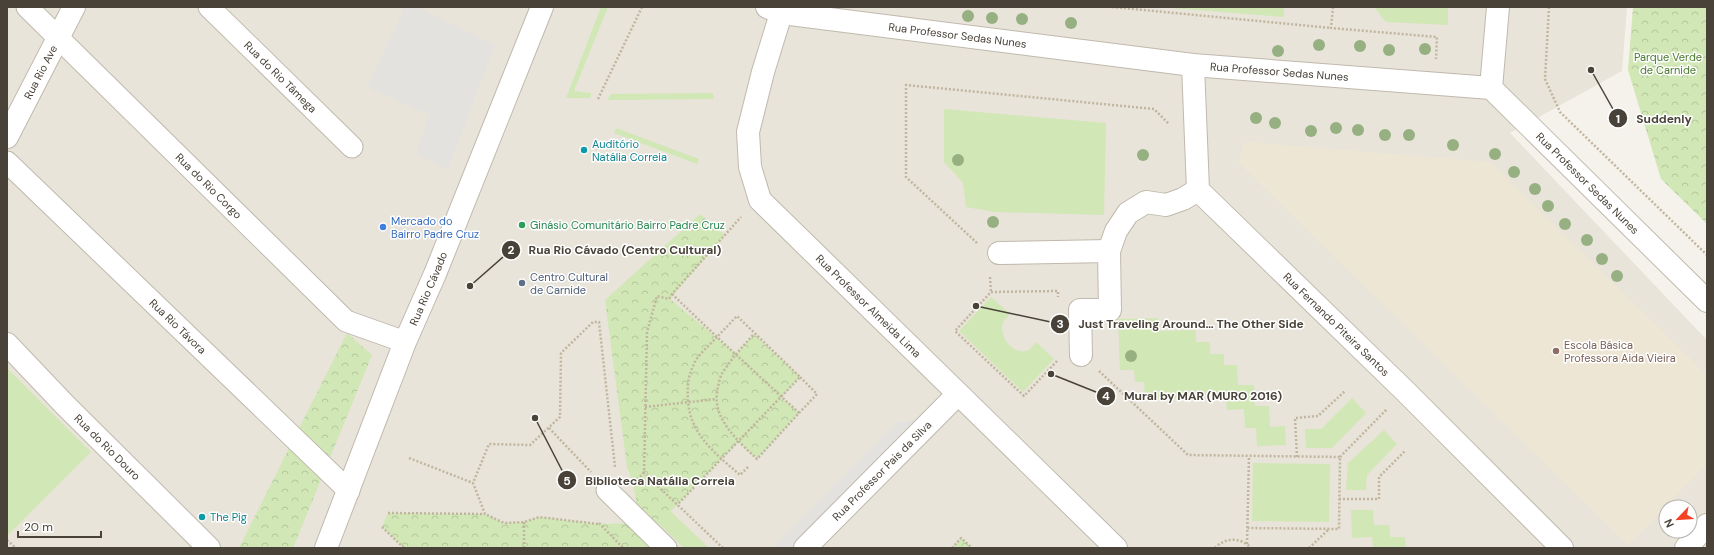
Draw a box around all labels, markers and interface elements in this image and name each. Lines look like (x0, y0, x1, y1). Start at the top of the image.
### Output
street label: Rua Professor Sedas Nunes (888, 20, 1027, 51)
street label: Rua do Rio Tâmega (241, 38, 320, 116)
street label: Rua Rio Ave (21, 43, 60, 102)
park label: Parque Verde de Carnide (1634, 50, 1702, 77)
street label: Rua Professor Sedas Nunes (1209, 59, 1349, 84)
callout: Suddenly (1608, 106, 1700, 130)
text: 1 (1616, 111, 1620, 127)
text: Suddenly (1636, 111, 1692, 127)
street label: Rua Professor Sedas Nunes (1533, 129, 1642, 237)
place label: Auditório Natália Correia (592, 137, 667, 164)
marker: Auditório Natália Correia (579, 145, 589, 155)
street label: Rua do Rio Corgo (173, 150, 245, 222)
place label: Mercado do Bairro Padre Cruz (391, 214, 479, 241)
place label: Ginásio Comunitário Bairro Padre Cruz (530, 218, 725, 232)
marker: Ginásio Comunitário Bairro Padre Cruz (517, 220, 527, 230)
marker: Mercado do Bairro Padre Cruz (378, 222, 388, 232)
callout: Rua Rio Cávado (Centro Cultural) (501, 238, 730, 262)
text: 2 (508, 242, 515, 258)
text: Rua Rio Cávado (Centro Cultural) (529, 242, 722, 258)
street label: Rua Rio Cávado (406, 250, 450, 328)
street label: Rua Professor Almeida Lima (813, 252, 924, 360)
place label: Centro Cultural de Carnide (530, 270, 608, 297)
street label: Rua Fernando Piteira Santos (1280, 270, 1392, 379)
marker: Centro Cultural de Carnide (517, 278, 527, 288)
street label: Rua Rio Távora (146, 296, 209, 357)
callout: Just Traveling Around… The Other Side (1050, 312, 1311, 336)
text: 3 (1056, 316, 1064, 332)
text: Just Traveling Around… The Other Side (1078, 316, 1304, 332)
place label: Escola Básica Professora Aida Vieira (1564, 338, 1676, 365)
marker: Escola Básica Professora Aida Vieira (1551, 346, 1561, 356)
callout: Mural by MAR (MURO 2016) (1096, 384, 1290, 408)
text: 4 (1102, 388, 1110, 404)
text: Mural by MAR (MURO 2016) (1124, 388, 1282, 404)
street label: Rua do Rio Douro (71, 411, 143, 483)
street label: Rua Professor Pais da Silva (829, 418, 934, 524)
callout: Biblioteca Natália Correia (557, 468, 743, 492)
text: 5 (563, 473, 571, 489)
text: Biblioteca Natália Correia (585, 473, 735, 489)
north arrow (1658, 499, 1698, 539)
place label: The Pig (210, 510, 247, 524)
marker: The Pig (197, 512, 207, 522)
scale bar (18, 513, 101, 539)
text: N (1661, 517, 1677, 530)
text: 20 m (24, 519, 53, 535)

